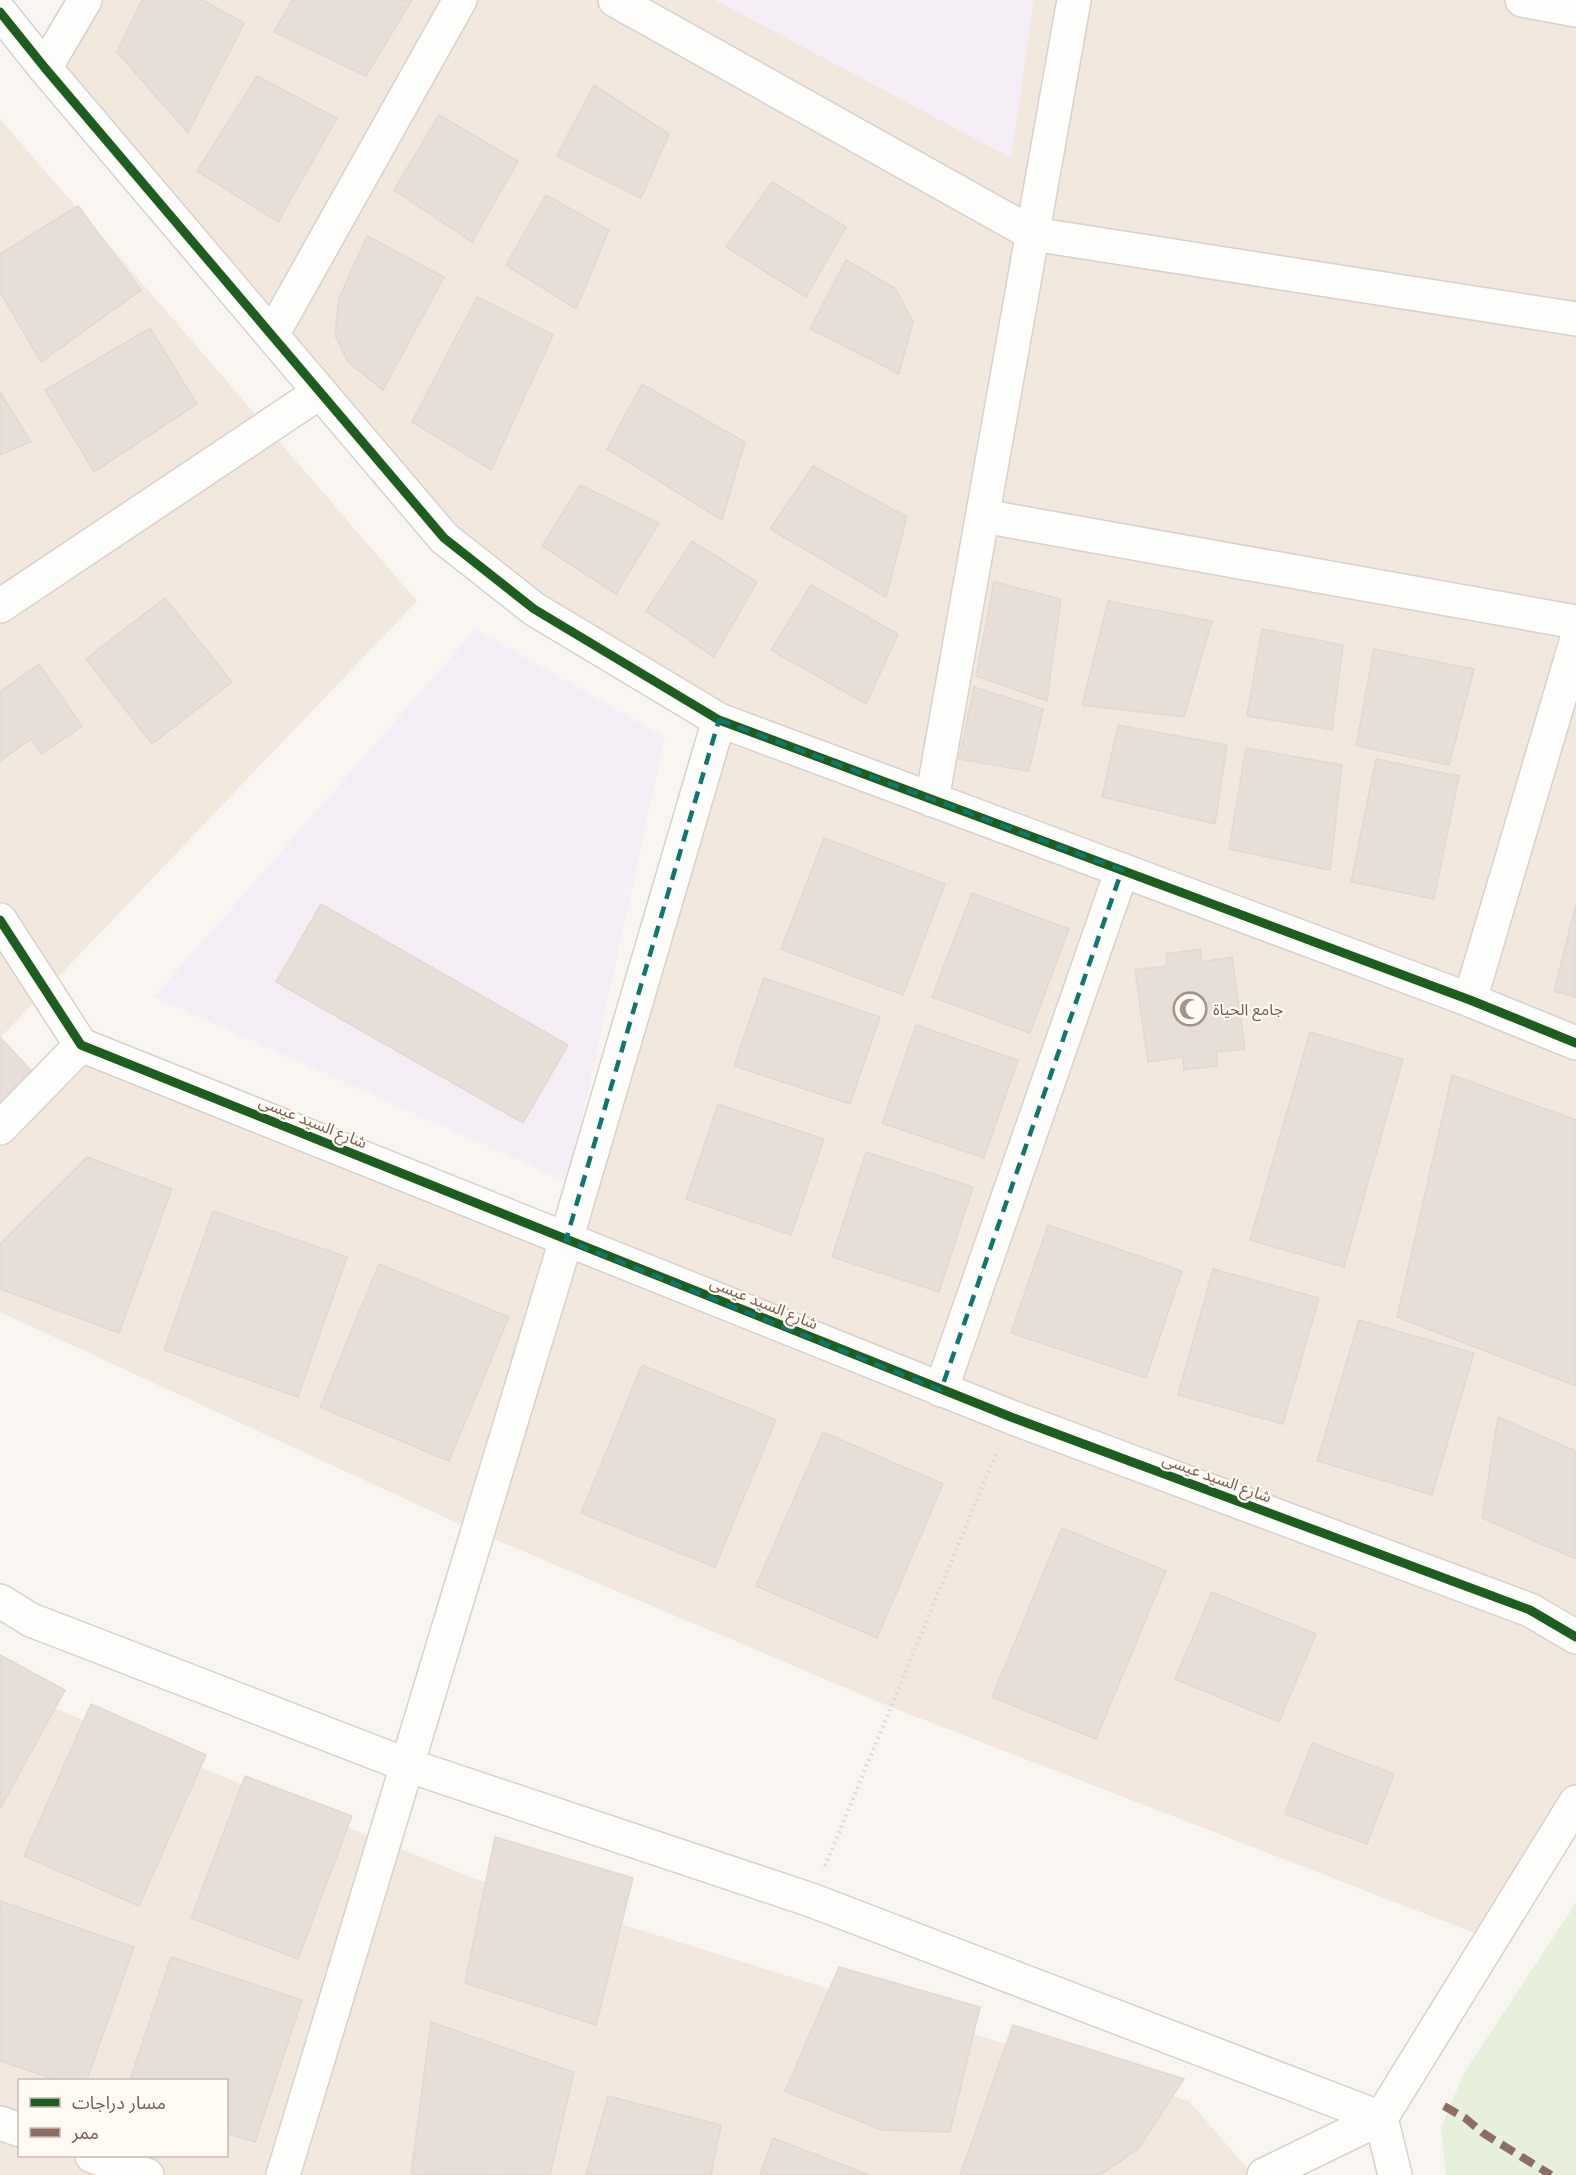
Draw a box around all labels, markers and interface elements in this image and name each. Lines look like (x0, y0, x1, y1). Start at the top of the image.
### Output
mosque icon: جامع الحياة (1172, 991, 1208, 1027)
place label: جامع الحياة (1213, 1000, 1283, 1022)
street label: شارع السيد عيسى (255, 1092, 370, 1155)
street label: شارع السيد عيسى (706, 1273, 821, 1336)
street label: شارع السيد عيسى (1159, 1449, 1274, 1509)
legend (18, 2079, 228, 2157)
text: مسار دراجات (72, 2092, 166, 2114)
text: ممر (71, 2122, 99, 2144)

